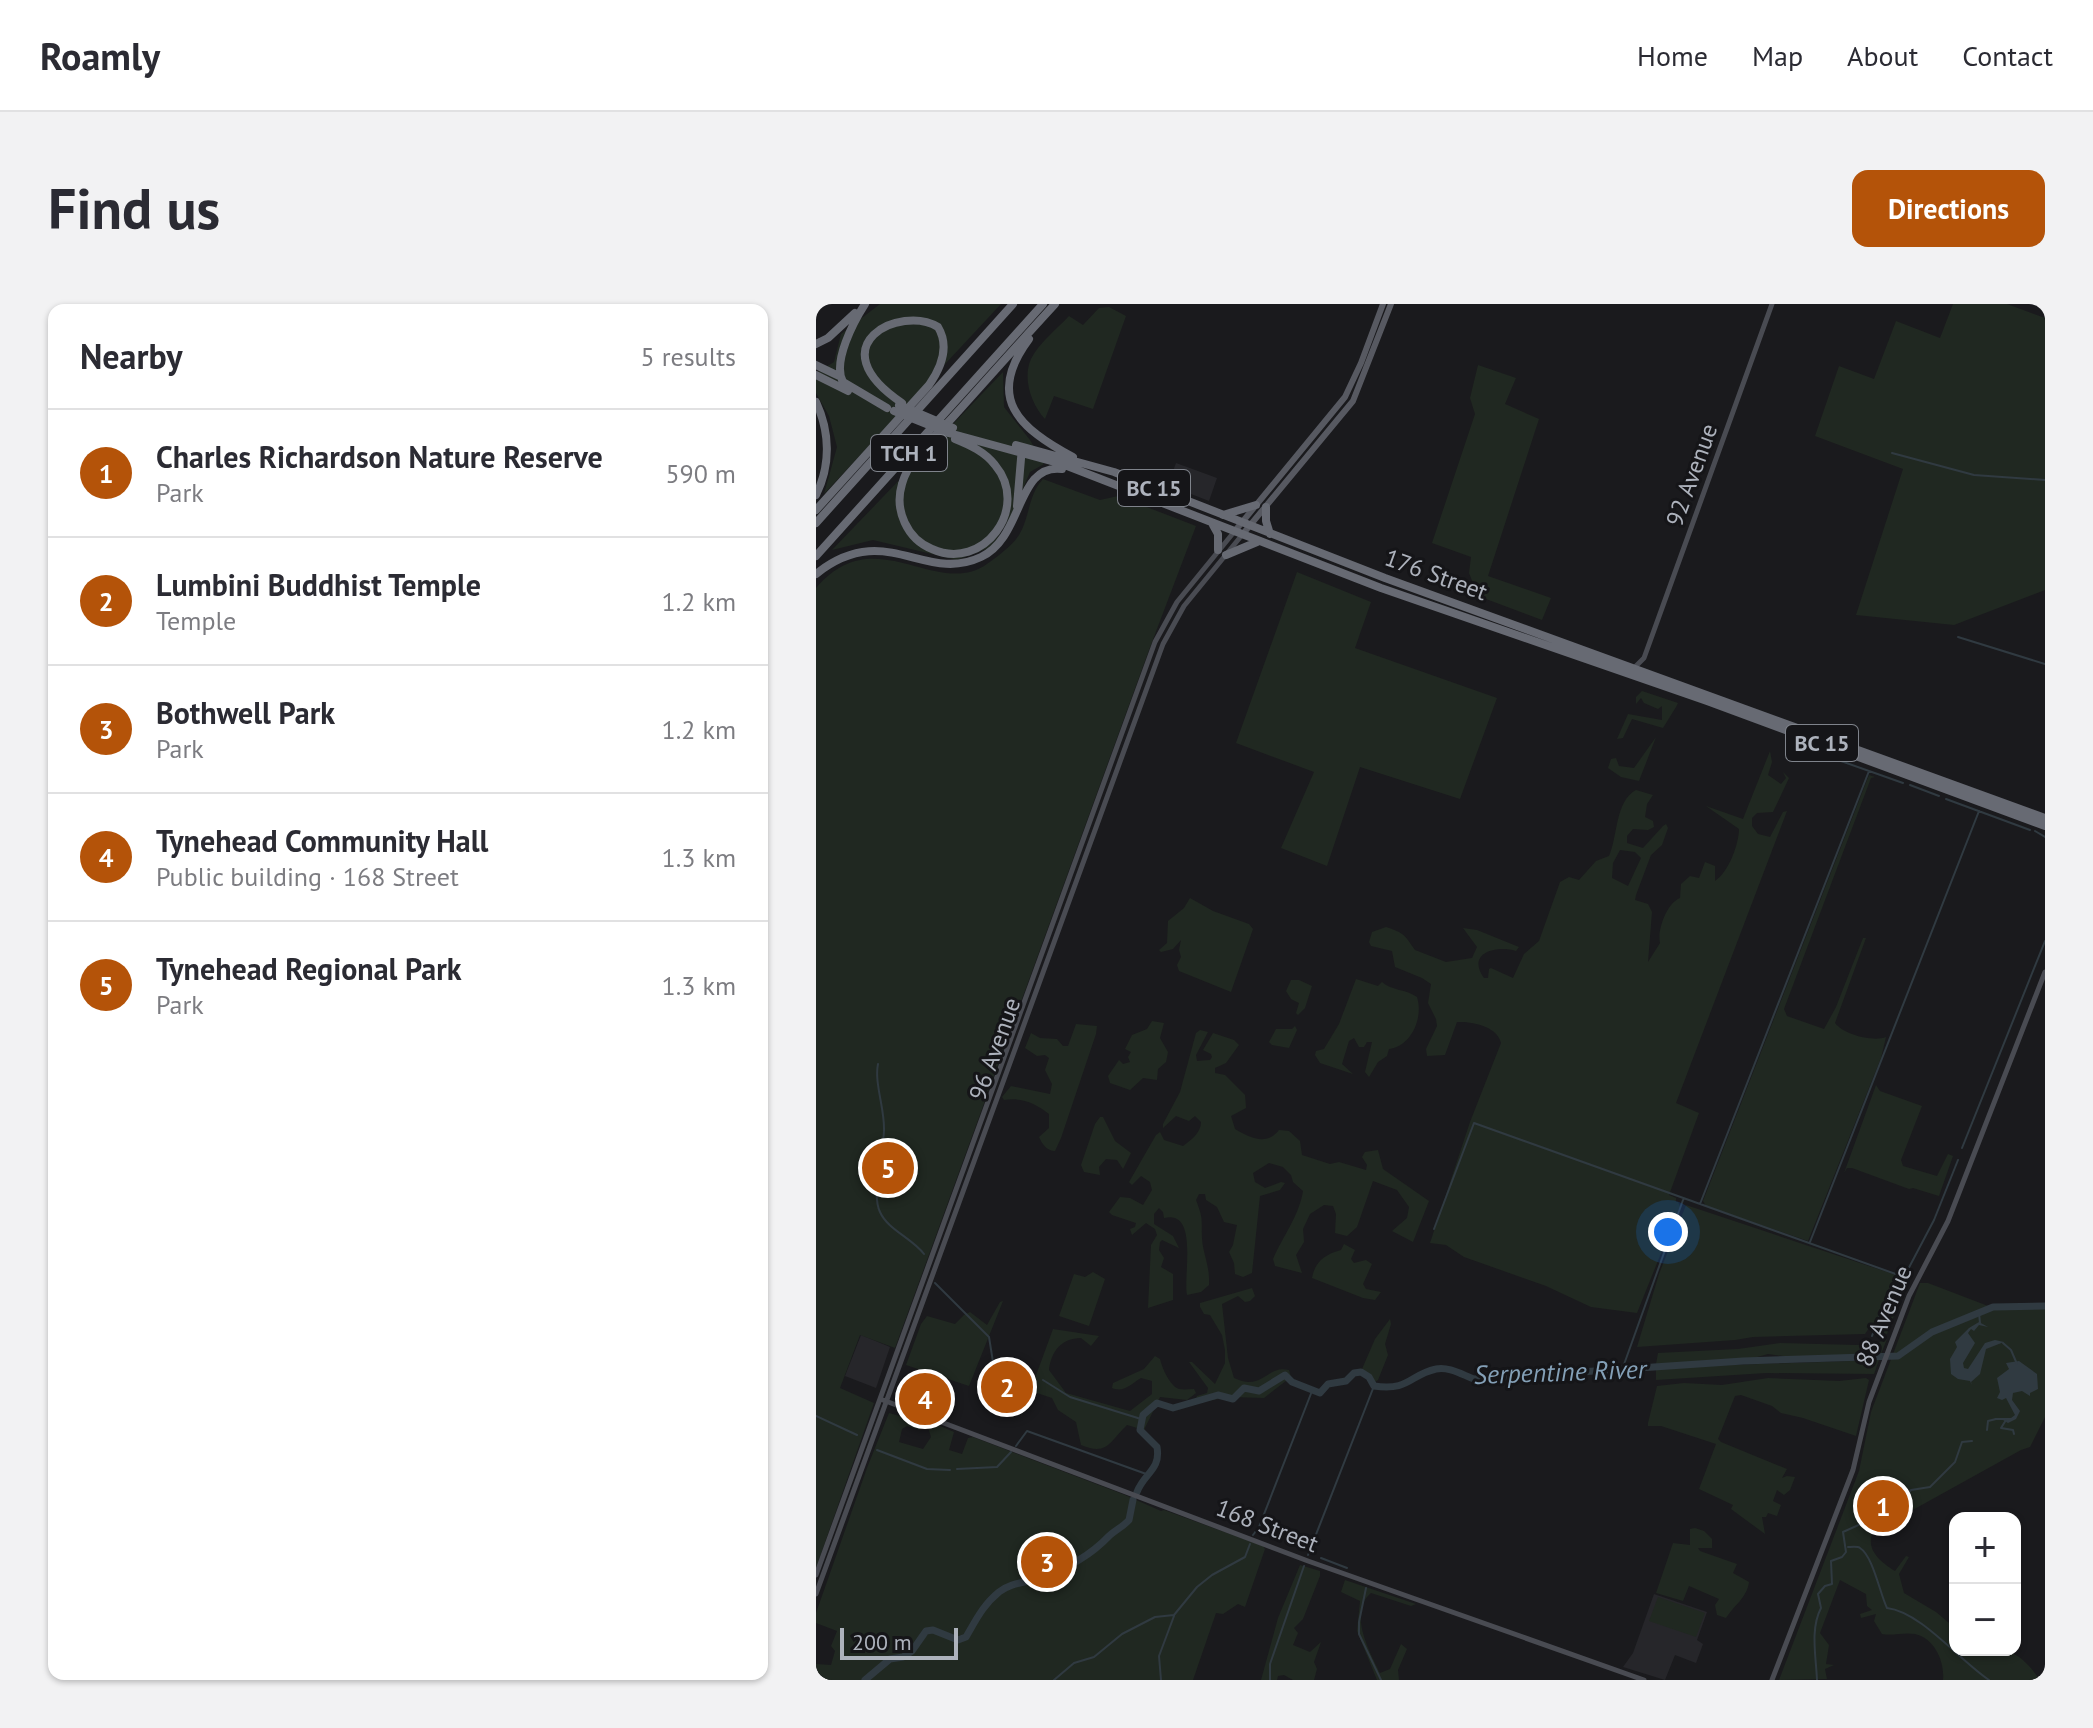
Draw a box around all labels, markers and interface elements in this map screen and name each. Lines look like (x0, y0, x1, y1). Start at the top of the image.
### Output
text: Roamly (40, 31, 160, 80)
text: Home (1637, 37, 1708, 74)
text: Map (1752, 37, 1803, 74)
text: About (1847, 37, 1918, 74)
text: Contact (1962, 37, 2053, 74)
button: Directions (1852, 170, 2045, 247)
text: Find us (48, 172, 220, 244)
text: Nearby (80, 334, 182, 378)
text: 5 results (641, 340, 736, 373)
street label: 92 Avenue (1659, 419, 1724, 530)
road number: TCH 1 (871, 435, 947, 471)
text: Charles Richardson Nature Reserve (156, 437, 603, 476)
text: 1 (99, 457, 113, 490)
text: 590 m (665, 457, 736, 490)
road number: BC 15 (1118, 470, 1190, 506)
text: Park (156, 476, 204, 509)
street label: 176 Street (1381, 542, 1492, 607)
text: Lumbini Buddhist Temple (156, 565, 481, 604)
text: 2 (99, 585, 113, 618)
text: 1.2 km (662, 585, 736, 618)
text: Temple (156, 604, 236, 637)
text: Bothwell Park (156, 693, 335, 732)
text: 3 (99, 713, 113, 746)
text: 1.2 km (662, 713, 736, 746)
road number: BC 15 (1786, 725, 1858, 761)
text: Park (156, 732, 204, 765)
text: Tynehead Community Hall (156, 821, 488, 860)
text: 4 (99, 841, 113, 874)
text: 1.3 km (662, 841, 736, 874)
text: Public building · 168 Street (156, 860, 459, 893)
text: Tynehead Regional Park (156, 949, 461, 988)
text: 5 (99, 969, 113, 1002)
text: 1.3 km (662, 969, 736, 1002)
text: Park (156, 988, 204, 1021)
street label: 96 Avenue (962, 993, 1027, 1104)
pin: 5 (862, 1138, 914, 1198)
your location (1648, 1212, 1688, 1252)
street label: 88 Avenue (1848, 1261, 1919, 1371)
water label: Serpentine River (1473, 1352, 1648, 1391)
pin: 2 (981, 1357, 1033, 1417)
pin: 4 (899, 1369, 951, 1429)
pin: 1 (1857, 1476, 1909, 1536)
street label: 168 Street (1212, 1492, 1323, 1559)
map controls (1949, 1512, 2021, 1656)
button: + (1949, 1512, 2021, 1584)
pin: 3 (1021, 1532, 1073, 1592)
button: − (1949, 1584, 2021, 1656)
scale bar (840, 1624, 958, 1660)
text: 200 m (852, 1628, 912, 1656)

